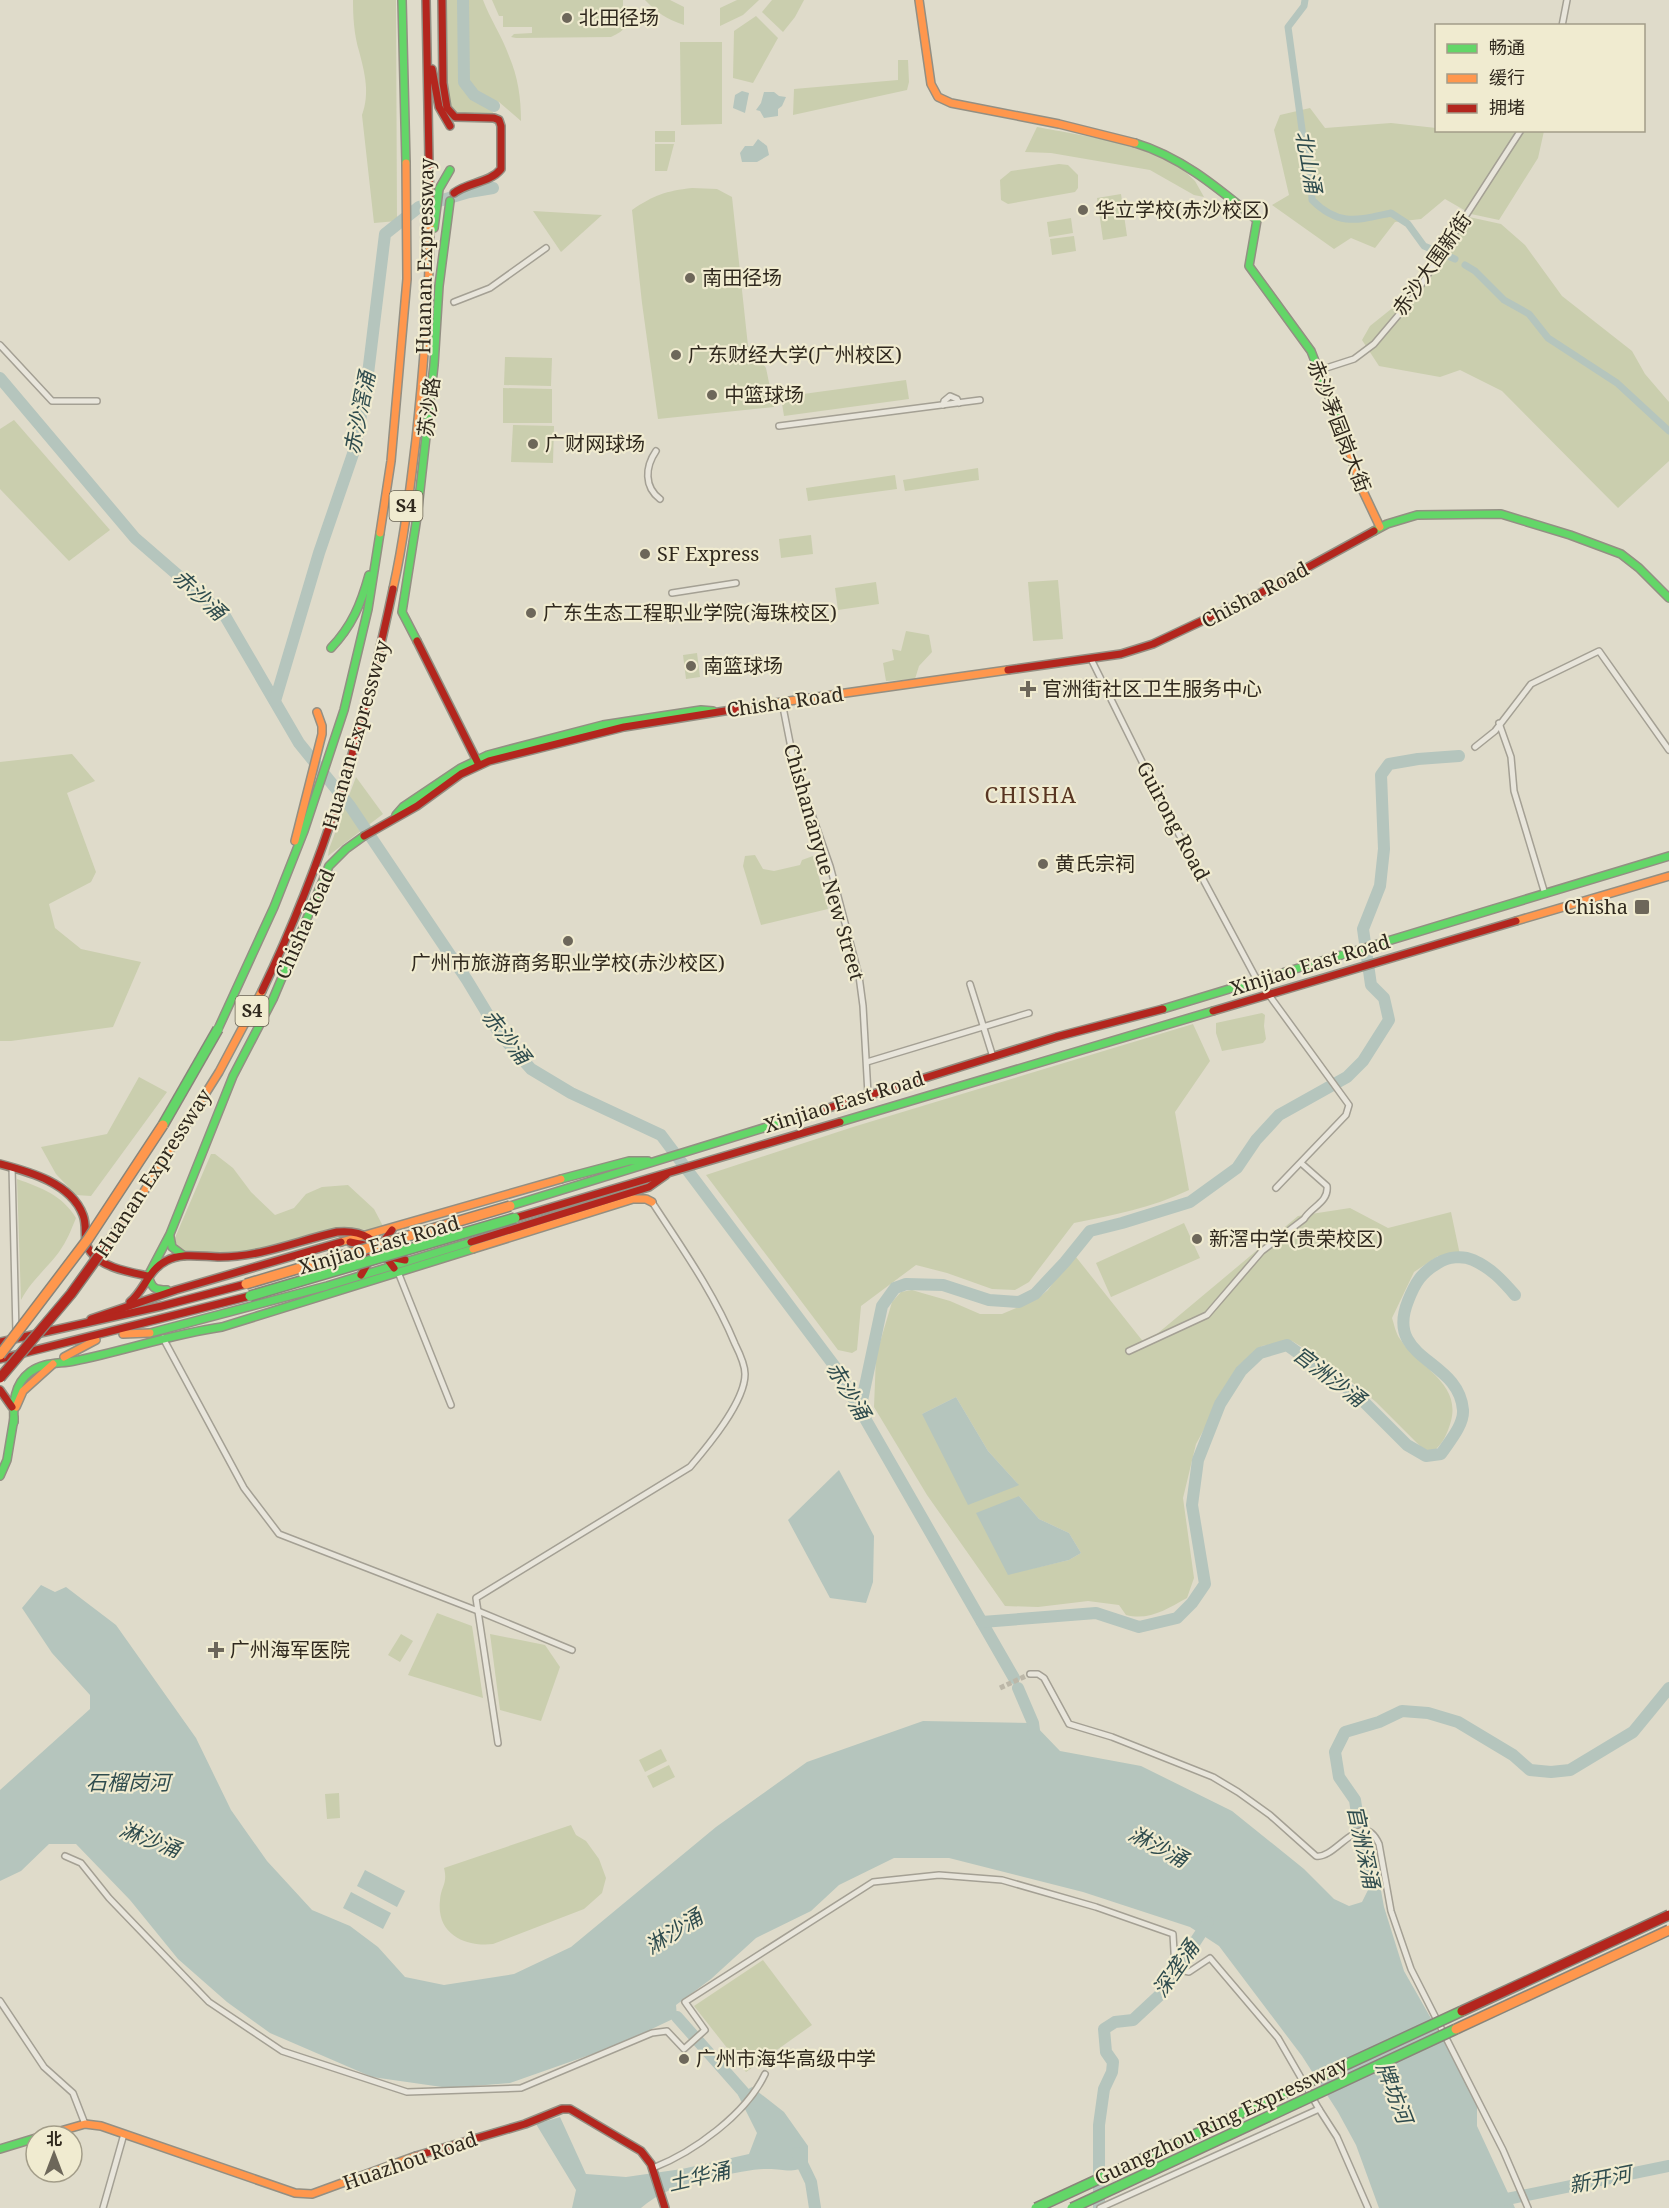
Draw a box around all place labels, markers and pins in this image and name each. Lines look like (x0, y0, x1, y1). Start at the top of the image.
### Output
place label: 北田径场 (579, 4, 659, 31)
marker: 北田径场 (560, 11, 574, 25)
place label: 华立学校(赤沙校区) (1095, 196, 1269, 223)
marker: 华立学校(赤沙校区) (1076, 203, 1090, 217)
place label: 南田径场 (702, 264, 782, 291)
marker: 南田径场 (683, 271, 697, 285)
place label: 广东财经大学(广州校区) (688, 341, 902, 368)
marker: 广东财经大学(广州校区) (669, 348, 683, 362)
place label: 中篮球场 (724, 381, 804, 408)
marker: 中篮球场 (705, 388, 719, 402)
place label: 广财网球场 (545, 430, 645, 457)
marker: 广财网球场 (526, 437, 540, 451)
place label: SF Express (657, 540, 759, 567)
marker: SF Express (638, 547, 652, 561)
place label: 广东生态工程职业学院(海珠校区) (543, 599, 837, 626)
marker: 广东生态工程职业学院(海珠校区) (524, 606, 538, 620)
place label: 南篮球场 (703, 652, 783, 679)
marker: 南篮球场 (684, 659, 698, 673)
place label: 官洲街社区卫生服务中心 (1042, 675, 1262, 702)
marker: 官洲街社区卫生服务中心 (1019, 680, 1037, 698)
place label: 黄氏宗祠 (1055, 850, 1135, 877)
marker: 黄氏宗祠 (1036, 857, 1050, 871)
place label: Chisha (1564, 893, 1628, 920)
marker: Chisha (1633, 898, 1651, 916)
marker: 广州市旅游商务职业学校(赤沙校区) (561, 934, 575, 948)
place label: 广州市旅游商务职业学校(赤沙校区) (411, 949, 725, 976)
place label: 新滘中学(贵荣校区) (1209, 1225, 1383, 1252)
marker: 新滘中学(贵荣校区) (1190, 1232, 1204, 1246)
place label: 广州海军医院 (230, 1636, 350, 1663)
marker: 广州海军医院 (207, 1641, 225, 1659)
place label: 广州市海华高级中学 (696, 2045, 876, 2072)
marker: 广州市海华高级中学 (677, 2052, 691, 2066)

